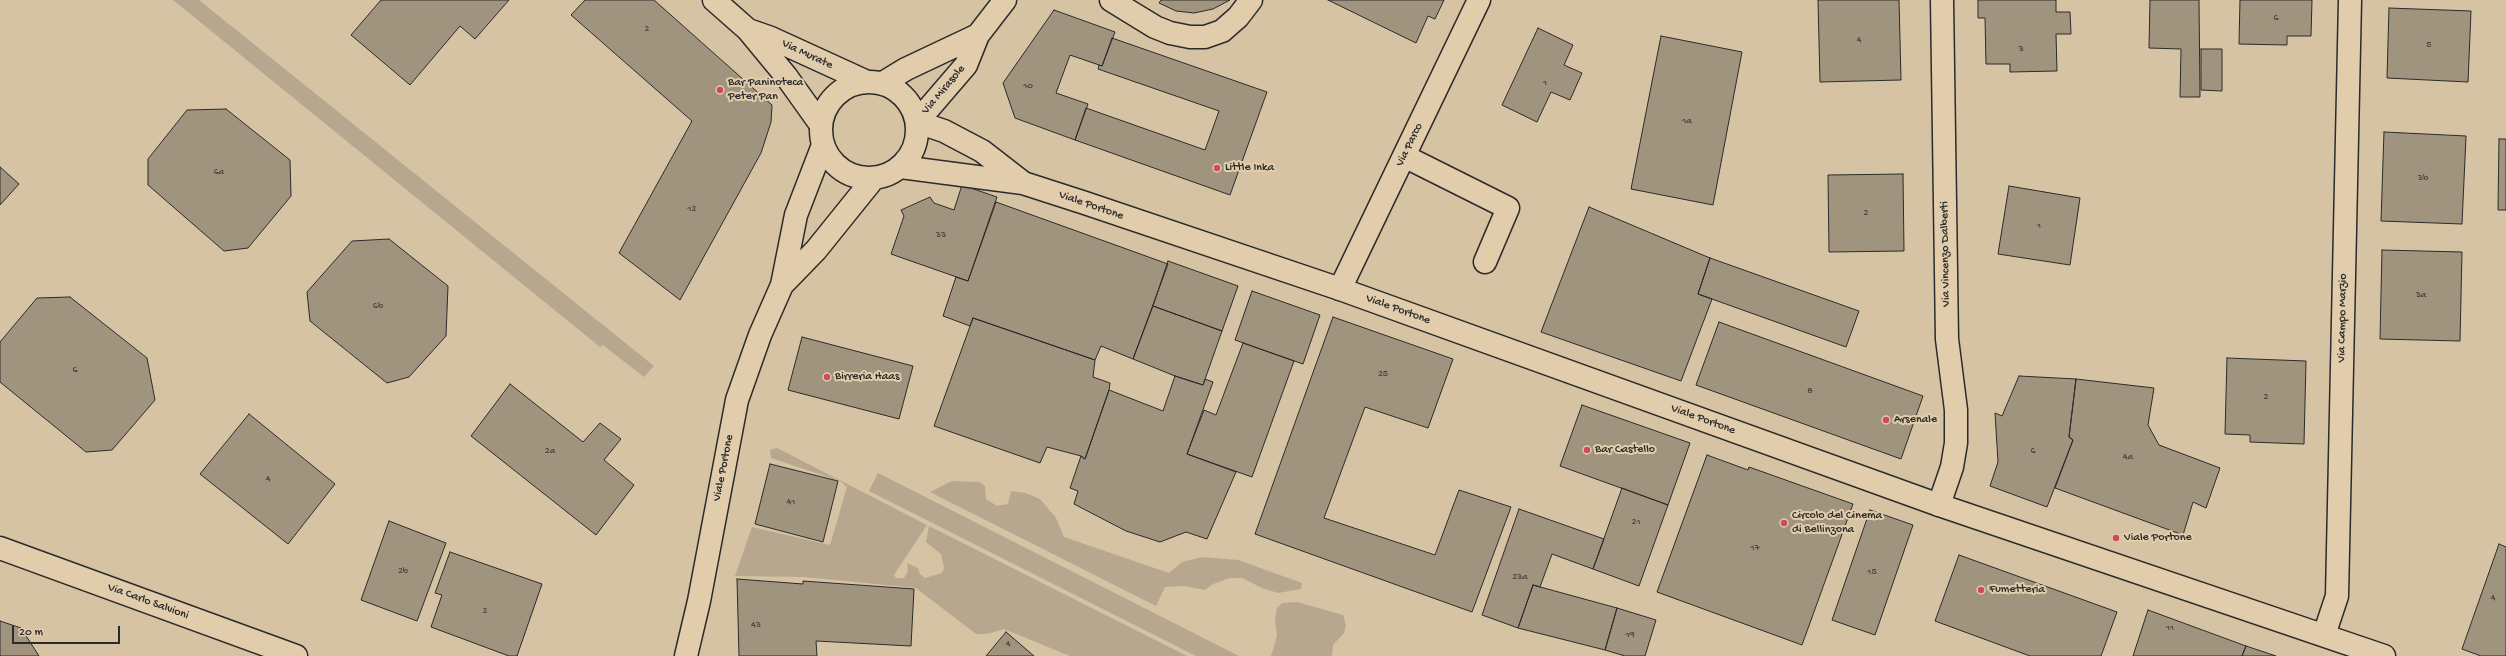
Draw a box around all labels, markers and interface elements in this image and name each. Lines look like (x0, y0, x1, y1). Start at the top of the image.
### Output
house number: 6 (2273, 12, 2279, 24)
house number: 2 (645, 23, 649, 35)
house number: 4 (1857, 34, 1861, 46)
street label: Via Murate (779, 37, 835, 73)
house number: 5 (2426, 39, 2432, 51)
house number: 3 (2018, 43, 2024, 55)
street label: Via Mirasole (919, 62, 969, 118)
place label: Bar Paninoteca Peter Pan (728, 76, 803, 104)
house number: 1 (1543, 77, 1547, 89)
house number: 10 (1023, 80, 1033, 92)
marker: Bar Paninoteca Peter Pan (715, 85, 725, 95)
house number: 1a (1682, 115, 1692, 127)
street label: Via Parco (1393, 121, 1427, 169)
place label: Little Inka (1225, 161, 1274, 175)
marker: Little Inka (1212, 163, 1222, 173)
house number: 6a (214, 166, 224, 178)
house number: 3b (2418, 172, 2428, 184)
street label: Viale Portone (1057, 188, 1125, 224)
street label: Via Vincenzo Dalberti (1938, 201, 1954, 307)
house number: 12 (688, 203, 696, 215)
house number: 2 (1864, 207, 1868, 219)
house number: 1 (2037, 220, 2041, 232)
house number: 33 (936, 229, 946, 241)
street label: Via Campo Marzio (2335, 273, 2351, 363)
house number: 3a (2416, 289, 2426, 301)
street label: Viale Portone (1364, 292, 1432, 328)
house number: 6b (373, 300, 383, 312)
house number: 6 (72, 364, 78, 376)
house number: 25 (1378, 368, 1388, 380)
place label: Birreria Haas (835, 370, 899, 384)
marker: Birreria Haas (822, 372, 832, 382)
house number: 8 (1807, 385, 1813, 397)
house number: 2 (2264, 391, 2268, 403)
street label: Viale Portone (1669, 402, 1737, 438)
place label: Arsenale (1894, 413, 1937, 427)
marker: Arsenale (1881, 415, 1891, 425)
street label: Viale Portone (710, 433, 738, 503)
place label: Bar Castello (1595, 443, 1655, 457)
house number: 2a (545, 445, 555, 457)
marker: Bar Castello (1582, 445, 1592, 455)
house number: 6 (2030, 445, 2036, 457)
house number: 4a (2123, 451, 2133, 463)
house number: 4 (266, 473, 270, 485)
house number: 41 (787, 496, 795, 508)
place label: Circolo del Cinema di Bellinzona (1792, 509, 1882, 537)
house number: 21 (1632, 516, 1640, 528)
marker: Circolo del Cinema di Bellinzona (1779, 518, 1789, 528)
place label: Viale Portone (2124, 531, 2192, 545)
marker: Viale Portone (2111, 533, 2121, 543)
house number: 17 (1750, 542, 1760, 554)
house number: 2b (398, 565, 408, 577)
house number: 15 (1867, 566, 1877, 578)
house number: 23a (1512, 571, 1528, 583)
street label: Via Carlo Salvioni (106, 581, 190, 623)
place label: Fumetteria (1989, 583, 2045, 597)
marker: Fumetteria (1976, 585, 1986, 595)
house number: 4 (2491, 592, 2495, 604)
house number: 2 (483, 605, 487, 617)
scale bar (14, 618, 122, 644)
house number: 43 (751, 619, 761, 631)
house number: 11 (2166, 622, 2174, 634)
text: 20 m (19, 626, 43, 640)
house number: 19 (1625, 629, 1635, 641)
house number: 4 (1006, 638, 1010, 650)

